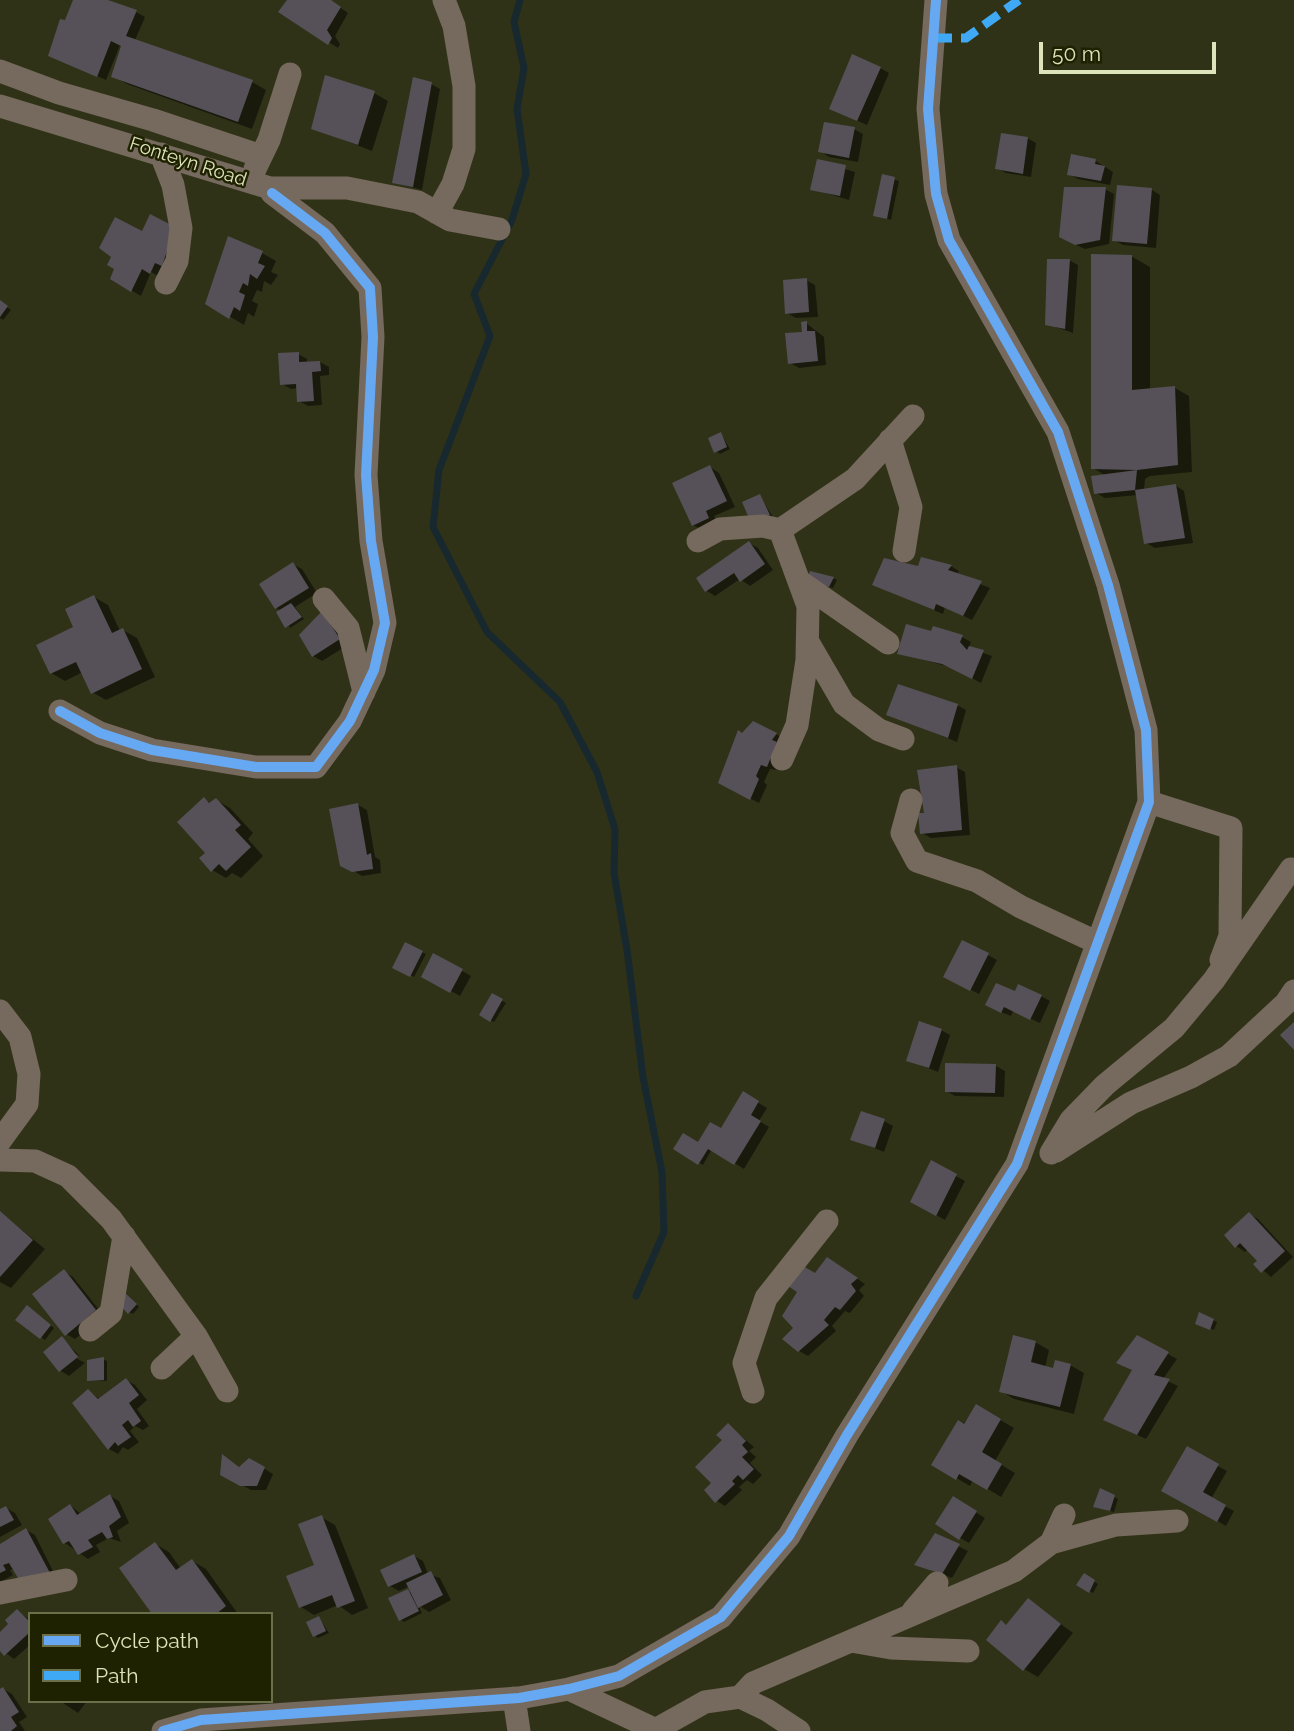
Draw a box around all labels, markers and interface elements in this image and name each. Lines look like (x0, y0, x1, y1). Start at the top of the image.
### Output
scale bar (1042, 28, 1219, 72)
text: 50 m (1052, 41, 1101, 66)
street label: Fonteyn Road (127, 132, 249, 192)
legend (28, 1612, 273, 1703)
text: Cycle path (95, 1628, 199, 1653)
text: Path (95, 1663, 139, 1688)

